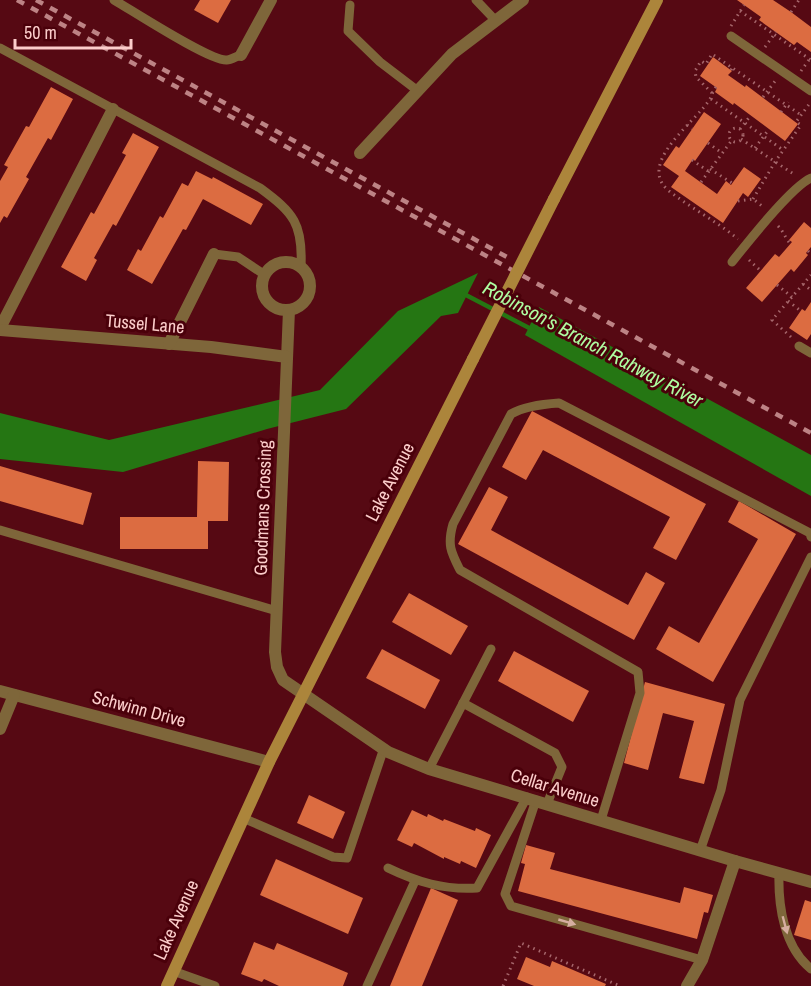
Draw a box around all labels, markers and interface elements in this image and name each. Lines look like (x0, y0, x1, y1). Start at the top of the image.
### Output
scale bar (15, 12, 130, 50)
text: 50 m (24, 20, 57, 45)
water label: Robinson's Branch Rahway River (478, 274, 708, 413)
street label: Tussel Lane (105, 308, 186, 339)
street label: Lake Avenue (359, 438, 420, 525)
street label: Goodmans Crossing (248, 439, 277, 576)
street label: Schwinn Drive (90, 684, 189, 733)
street label: Cellar Avenue (508, 762, 603, 813)
street label: Lake Avenue (147, 876, 204, 964)
one-way arrow (781, 916, 791, 934)
one-way arrow (558, 918, 576, 927)

